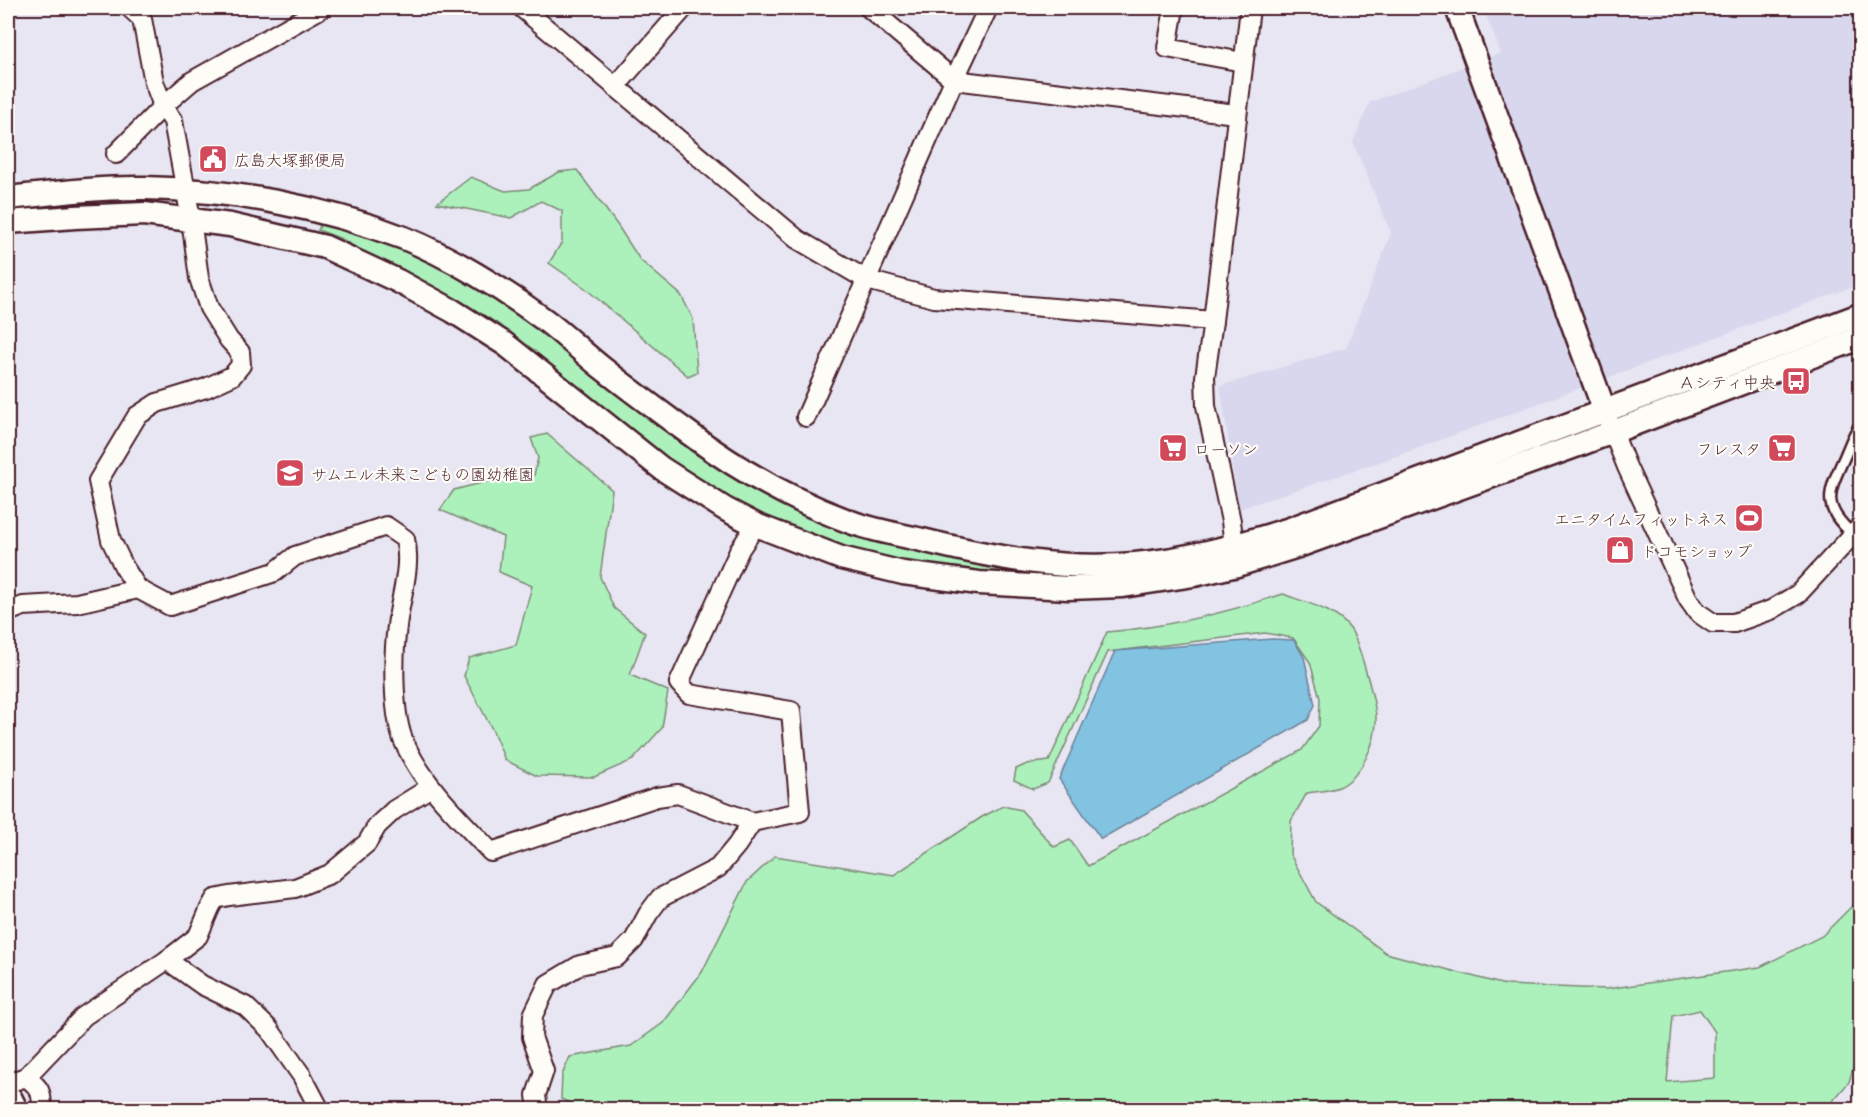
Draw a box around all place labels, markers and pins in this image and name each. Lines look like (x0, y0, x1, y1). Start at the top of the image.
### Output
public building icon: 広島大塚郵便局 (197, 143, 229, 175)
place label: 広島大塚郵便局 (234, 149, 346, 170)
bus stop icon: Ａシティ中央 (1780, 365, 1812, 397)
place label: Ａシティ中央 (1679, 371, 1775, 392)
supermarket icon: ローソン (1157, 432, 1189, 464)
supermarket icon: フレスタ (1766, 432, 1798, 464)
place label: ローソン (1194, 438, 1258, 459)
place label: フレスタ (1697, 438, 1761, 459)
school or university icon: サムエル未来こどもの園幼稚園 (274, 457, 306, 489)
place label: サムエル未来こどもの園幼稚園 (311, 463, 534, 484)
sports icon: エニタイムフィットネス (1733, 502, 1765, 534)
place label: エニタイムフィットネス (1554, 508, 1728, 529)
shop icon: ドコモショップ (1604, 534, 1636, 566)
place label: ドコモショップ (1641, 540, 1752, 561)

